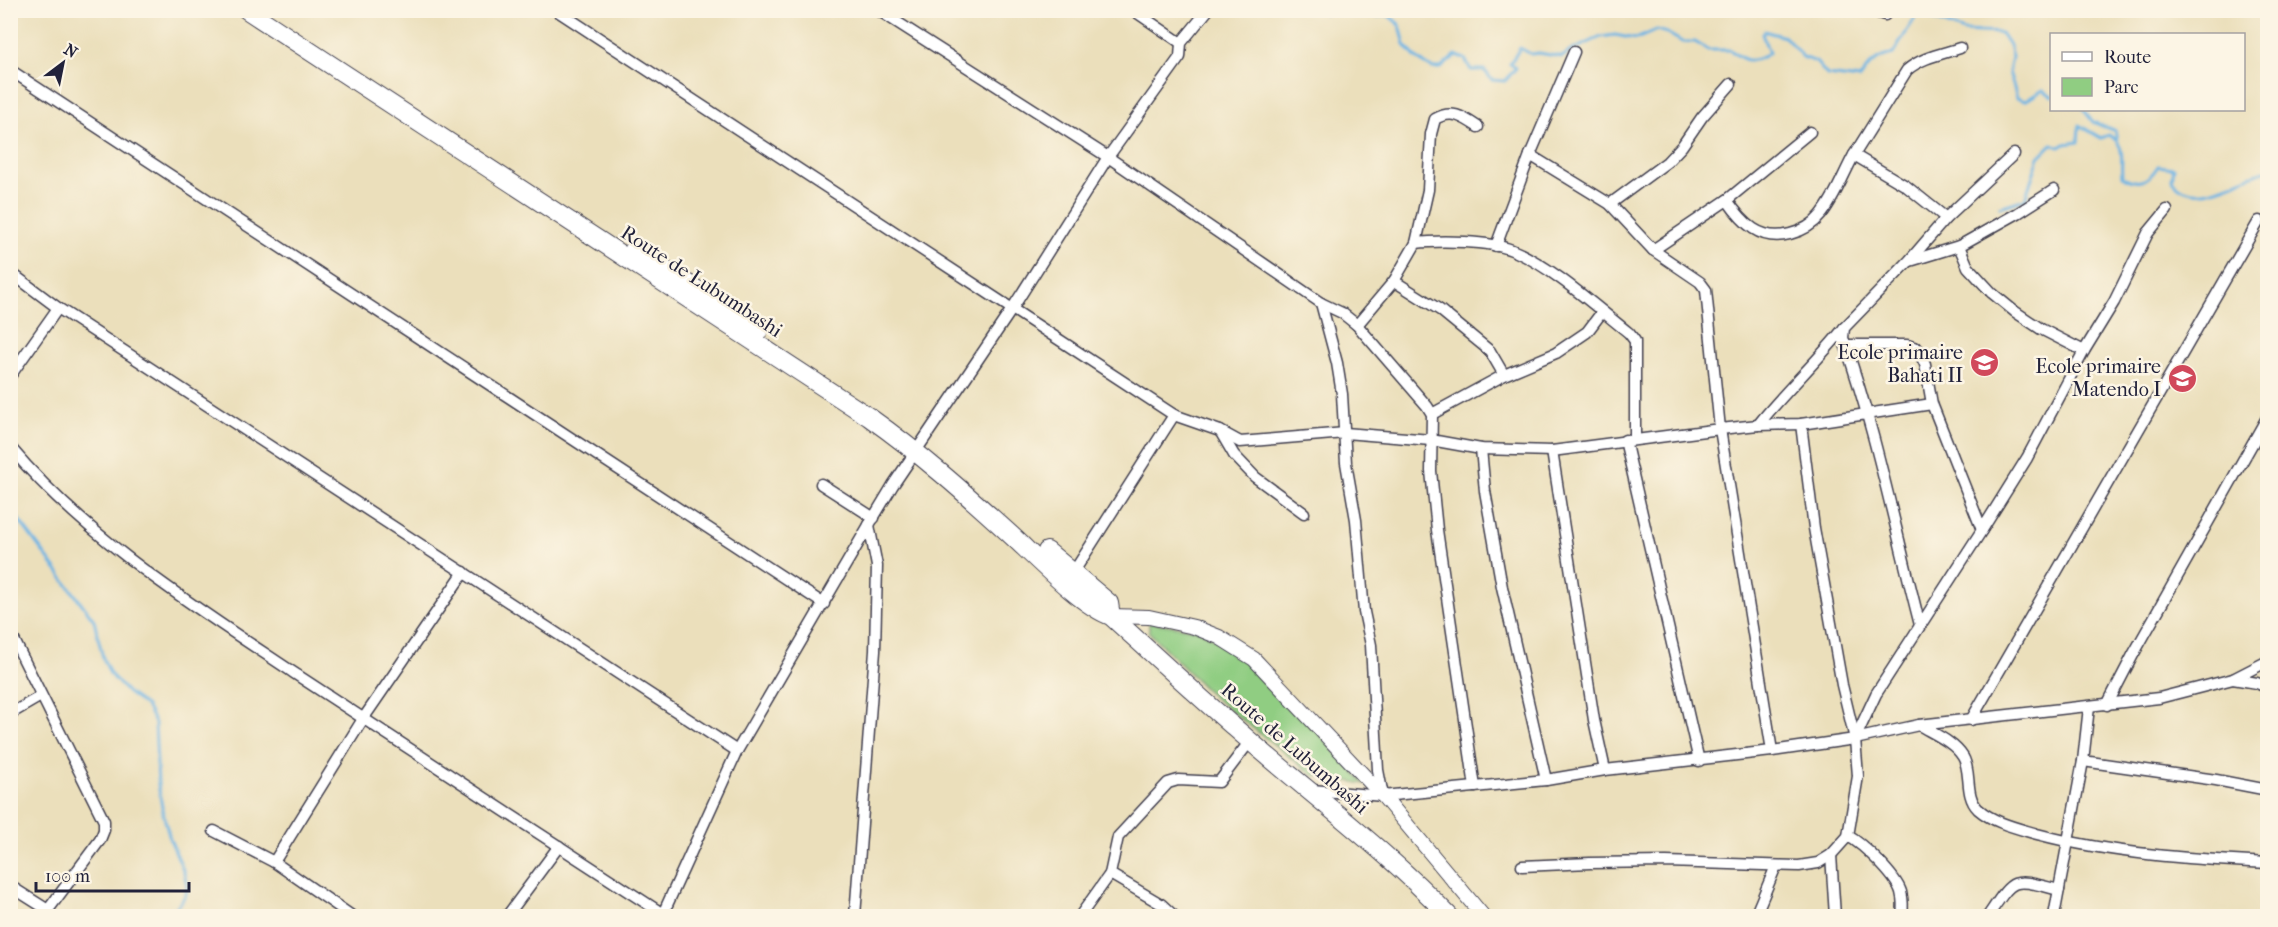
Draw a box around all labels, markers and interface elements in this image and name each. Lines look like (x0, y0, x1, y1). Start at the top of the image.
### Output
north arrow (33, 33, 93, 93)
legend (2050, 33, 2245, 111)
text: N (61, 39, 82, 62)
text: Route (2104, 47, 2151, 68)
text: Parc (2104, 77, 2139, 98)
street label: Route de Lubumbashi (617, 221, 787, 342)
place label: Ecole primaire Bahati II (1837, 341, 1963, 387)
school or university icon: Ecole primaire Bahati II (1968, 347, 2000, 379)
place label: Ecole primaire Matendo I (2035, 355, 2161, 401)
school or university icon: Ecole primaire Matendo I (2166, 362, 2198, 394)
street label: Route de Lubumbashi (1216, 678, 1373, 819)
scale bar (36, 855, 189, 893)
text: 100 m (45, 866, 90, 887)

